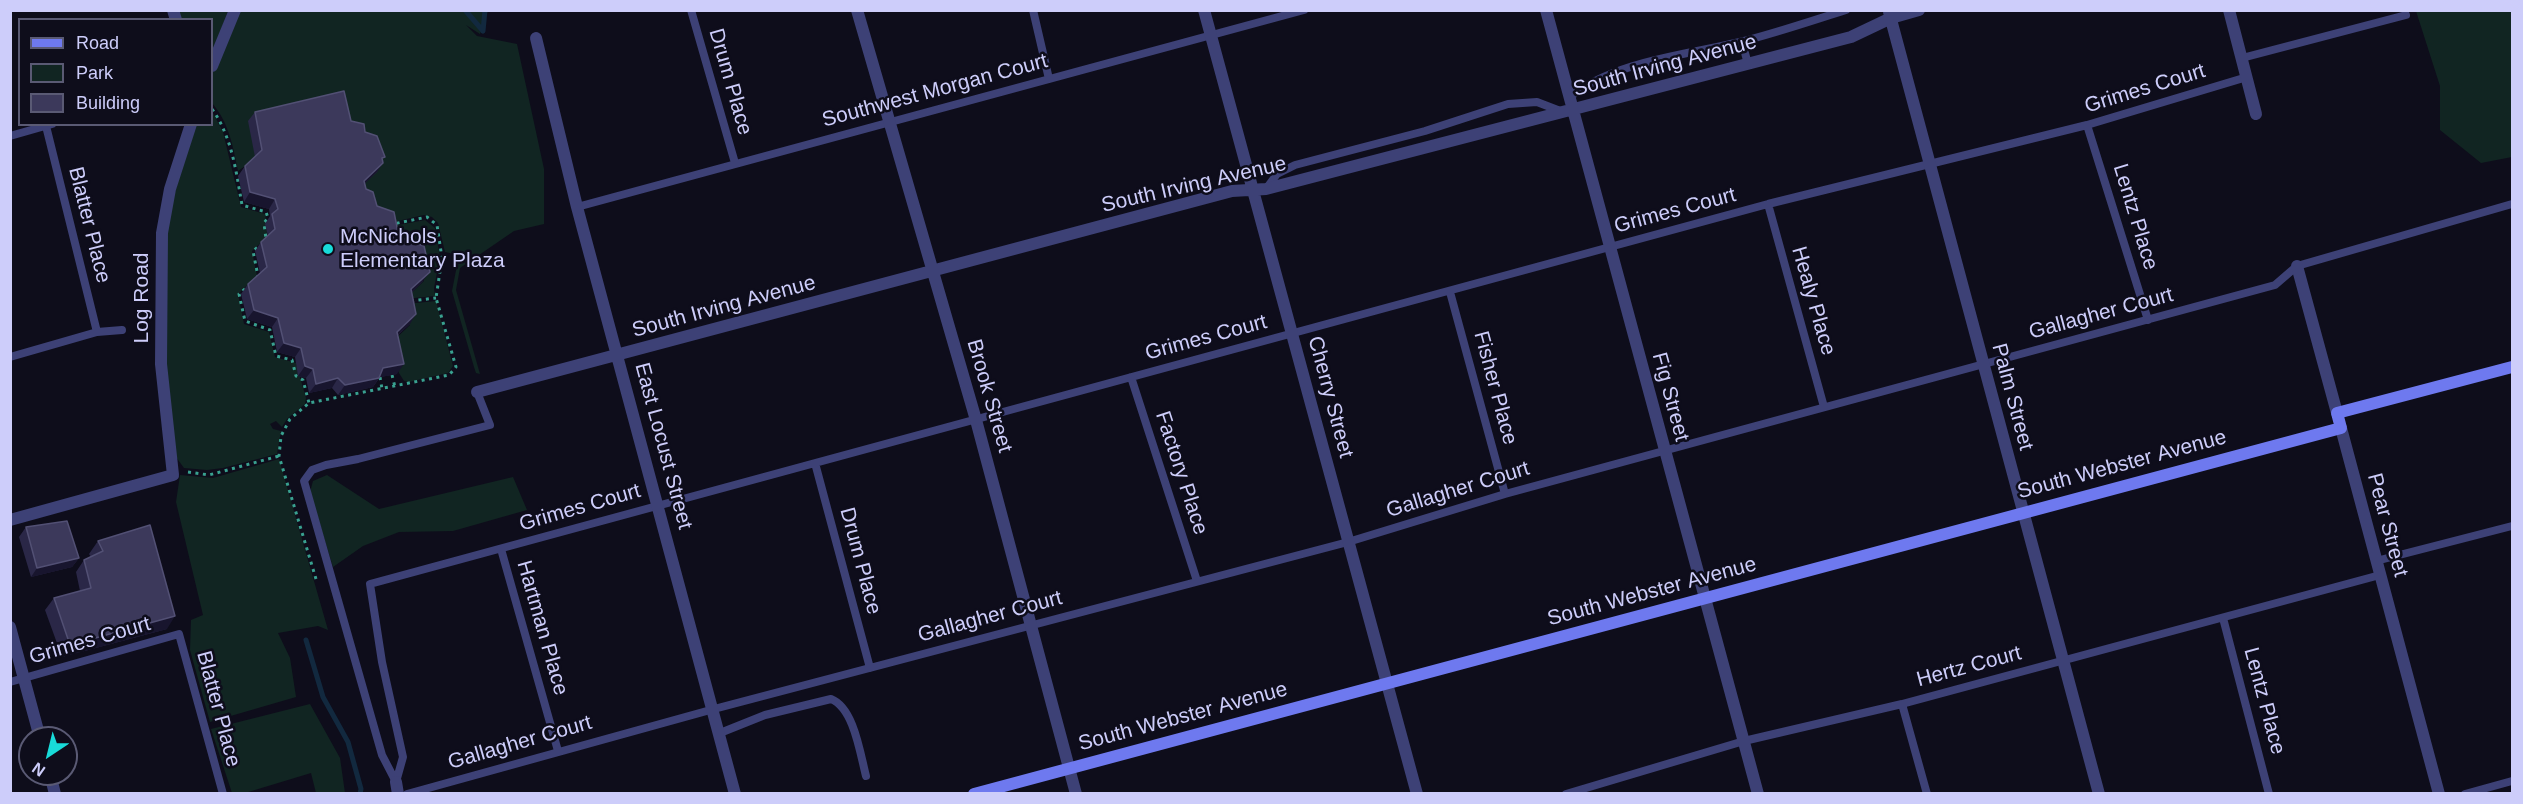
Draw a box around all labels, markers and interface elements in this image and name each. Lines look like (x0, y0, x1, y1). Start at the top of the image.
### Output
legend (18, 18, 213, 126)
street label: Drum Place (703, 26, 757, 138)
street label: South Irving Avenue (1571, 29, 1759, 103)
text: Road (76, 33, 119, 53)
street label: Southwest Morgan Court (820, 49, 1050, 133)
street label: Grimes Court (2082, 59, 2208, 119)
text: Park (76, 63, 113, 83)
text: Building (76, 93, 140, 113)
street label: South Irving Avenue (1099, 151, 1289, 219)
street label: Lentz Place (2107, 161, 2163, 273)
street label: Blatter Place (62, 164, 116, 286)
street label: Grimes Court (1611, 183, 1739, 239)
place label: McNichols Elementary Plaza (340, 224, 505, 274)
marker: McNichols Elementary Plaza (321, 242, 335, 256)
street label: Healy Place (1785, 244, 1841, 358)
street label: Log Road (129, 252, 155, 344)
street label: South Irving Avenue (630, 270, 818, 344)
street label: Gallagher Court (2026, 283, 2176, 345)
street label: Grimes Court (1142, 310, 1270, 366)
street label: Fisher Place (1468, 328, 1522, 448)
street label: Cherry Street (1302, 333, 1358, 461)
street label: Brook Street (961, 336, 1017, 456)
street label: Palm Street (1986, 341, 2038, 453)
street label: Fig Street (1646, 350, 1694, 444)
street label: East Locust Street (629, 360, 697, 532)
street label: Factory Place (1149, 408, 1213, 538)
street label: South Webster Avenue (2015, 425, 2229, 505)
street label: Gallagher Court (1383, 456, 1533, 524)
street label: Pear Street (2361, 470, 2413, 580)
street label: Grimes Court (517, 479, 643, 537)
street label: Drum Place (834, 505, 886, 617)
street label: South Webster Avenue (1545, 552, 1759, 632)
street label: Hartman Place (511, 558, 573, 698)
street label: Gallagher Court (915, 586, 1065, 648)
street label: Grimes Court (27, 612, 153, 670)
street label: Hertz Court (1914, 641, 2024, 693)
street label: Lentz Place (2238, 645, 2290, 757)
street label: Blatter Place (190, 648, 246, 770)
street label: South Webster Avenue (1076, 677, 1290, 757)
street label: Gallagher Court (445, 710, 595, 776)
north arrow (18, 726, 78, 786)
text: N (29, 759, 48, 780)

